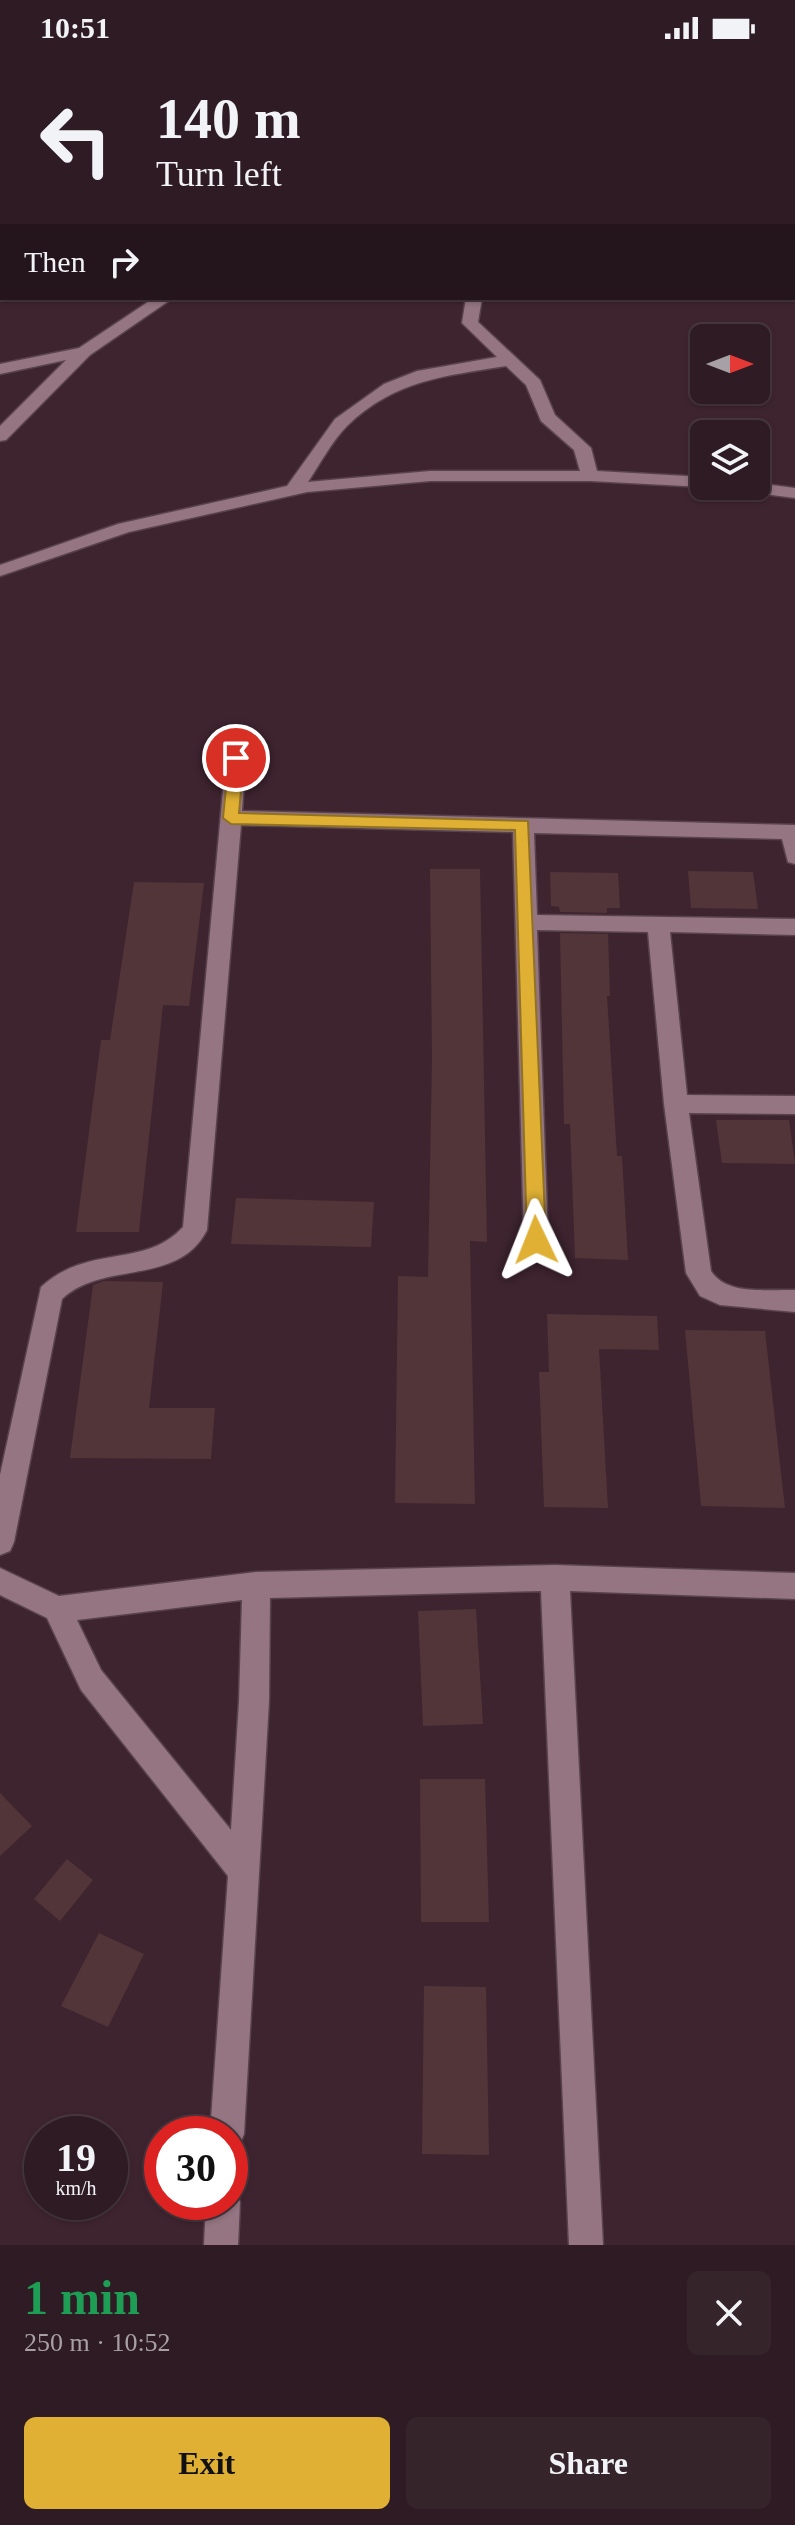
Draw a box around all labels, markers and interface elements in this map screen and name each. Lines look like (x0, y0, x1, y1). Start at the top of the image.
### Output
text: 10:51 (40, 11, 110, 44)
icon: left (24, 88, 128, 192)
text: 140 m (156, 88, 301, 150)
text: Turn left (156, 154, 282, 194)
icon: right (102, 240, 146, 284)
text: Then (24, 245, 86, 278)
north arrow (690, 324, 770, 404)
map controls (690, 324, 770, 500)
button: layers (690, 420, 770, 500)
pin (202, 724, 270, 792)
icon: arrive (214, 736, 258, 780)
position arrow (494, 1198, 578, 1282)
speed limit sign: 30 (144, 2116, 248, 2220)
text: 19 (56, 2135, 96, 2180)
text: km/h (55, 2177, 97, 2199)
text: 1 min (24, 2271, 140, 2324)
button: close (687, 2271, 771, 2355)
text: 250 m · 10:52 (24, 2328, 171, 2357)
button: Exit (24, 2417, 390, 2509)
button: Share (406, 2417, 771, 2509)

